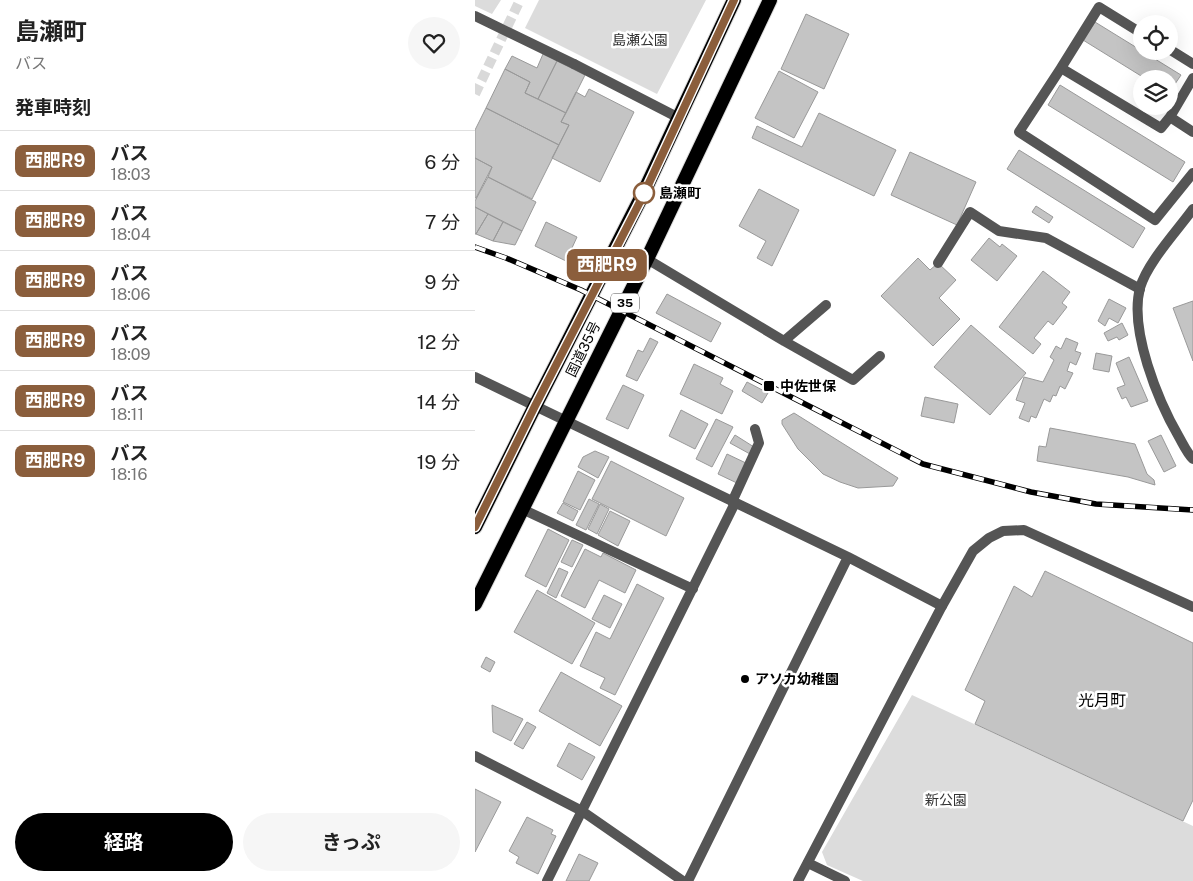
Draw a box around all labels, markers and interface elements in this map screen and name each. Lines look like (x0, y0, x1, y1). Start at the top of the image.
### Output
map controls (1133, 15, 1178, 115)
button: locate (1133, 15, 1178, 60)
text: 島瀬町 (15, 17, 87, 45)
button: heart (408, 17, 460, 69)
park label: 島瀬公園 (612, 32, 668, 48)
text: バス (15, 54, 47, 73)
button: layers (1133, 70, 1178, 115)
text: 発車時刻 (15, 96, 91, 118)
text: バス (110, 142, 148, 164)
text: 西肥R9 (25, 150, 85, 171)
text: 6 分 (425, 151, 460, 173)
text: 18:03 (110, 165, 151, 184)
marker: 島瀬町 (633, 182, 655, 204)
place label: 島瀬町 (659, 185, 701, 201)
text: バス (110, 202, 148, 224)
text: 西肥R9 (25, 210, 85, 231)
text: 7 分 (425, 211, 460, 233)
text: 18:04 (110, 225, 151, 244)
line badge: 西肥R9 (572, 249, 642, 281)
text: 西肥R9 (577, 254, 637, 275)
text: バス (110, 262, 148, 284)
text: 西肥R9 (25, 270, 85, 291)
text: 9 分 (425, 271, 460, 293)
text: 18:06 (110, 285, 151, 304)
road number: 35 (611, 294, 639, 312)
street label: 国道35号 (563, 319, 603, 379)
text: バス (110, 322, 148, 344)
text: 西肥R9 (25, 330, 85, 351)
text: 12 分 (417, 331, 460, 353)
text: 18:09 (110, 345, 151, 364)
place label: 中佐世保 (780, 378, 836, 394)
marker: 中佐世保 (762, 379, 776, 393)
text: バス (110, 382, 148, 404)
text: 西肥R9 (25, 390, 85, 411)
text: 14 分 (417, 391, 460, 413)
text: 18:11 (110, 405, 144, 424)
text: バス (110, 442, 148, 464)
text: 西肥R9 (25, 450, 85, 471)
text: 19 分 (417, 451, 460, 473)
text: 18:16 (110, 465, 147, 484)
place label: アソカ幼稚園 (755, 671, 839, 687)
marker: アソカ幼稚園 (739, 673, 751, 685)
district label: 光月町 (1078, 691, 1126, 710)
park label: 新公園 (925, 792, 967, 808)
button: 経路 (15, 813, 233, 871)
button: きっぷ (243, 813, 460, 871)

